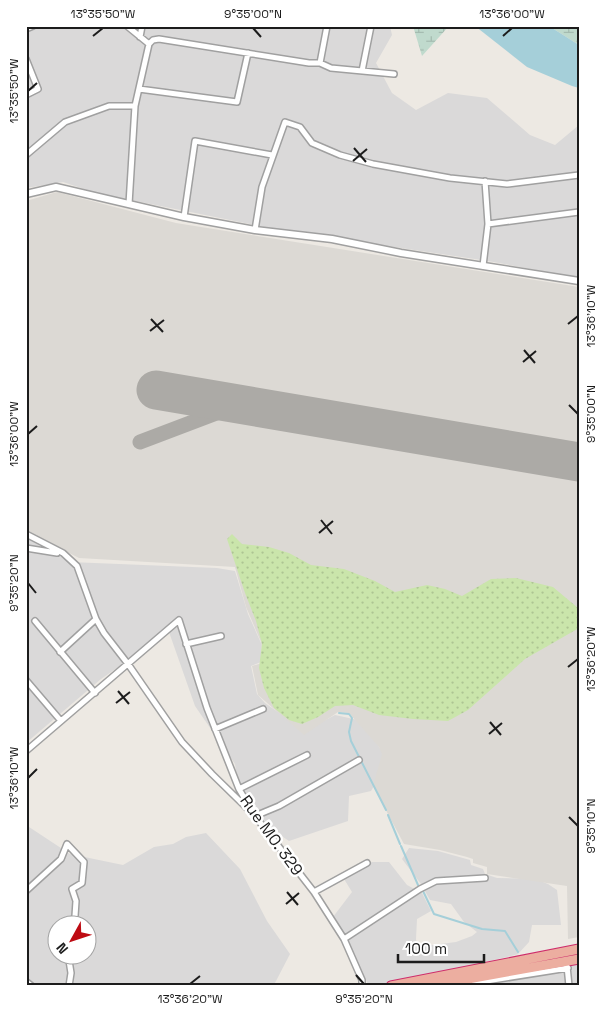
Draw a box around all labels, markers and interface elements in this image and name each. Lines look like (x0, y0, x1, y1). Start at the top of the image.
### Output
text: 13°35'50"W (71, 6, 136, 22)
text: 9°35'00"N (224, 6, 282, 22)
text: 13°36'00"W (479, 6, 545, 22)
text: 13°35'50"W (6, 58, 22, 123)
text: 13°36'10"W (583, 284, 599, 347)
text: 9°35'00"N (583, 385, 599, 443)
text: 13°36'00"W (6, 401, 22, 467)
text: 9°35'20"N (6, 554, 22, 612)
text: 13°36'20"W (583, 626, 599, 691)
text: 13°36'10"W (6, 746, 22, 809)
street label: Rue MO. 329 (235, 791, 308, 880)
text: 9°35'10"N (583, 798, 599, 854)
north arrow (48, 914, 98, 964)
scale bar (398, 932, 484, 964)
text: N (52, 939, 72, 958)
text: 100 m (405, 939, 447, 958)
text: 13°36'20"W (158, 991, 223, 1007)
text: 9°35'20"N (335, 991, 393, 1007)

